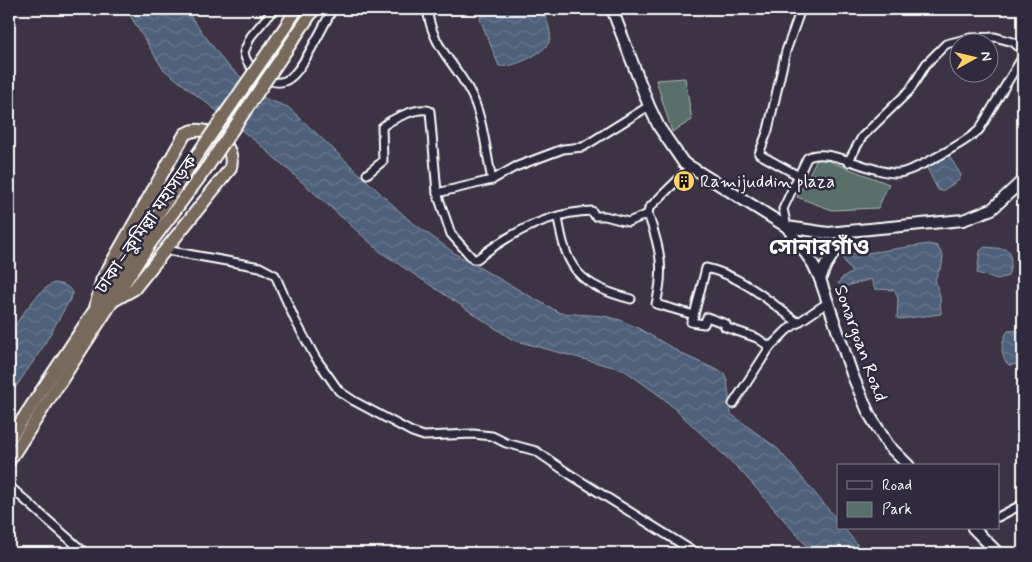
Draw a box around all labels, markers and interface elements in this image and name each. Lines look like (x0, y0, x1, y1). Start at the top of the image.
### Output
north arrow (950, 32, 1000, 82)
text: N (976, 50, 995, 62)
street label: ঢাকা–কুমিল্লা মহাসড়ক (89, 150, 204, 299)
building icon: Ramijuddin plaza (672, 169, 696, 193)
place label: Ramijuddin plaza (700, 170, 835, 194)
district label: সোনারগাঁও (769, 234, 869, 262)
street label: Sonargoan Road (828, 282, 892, 405)
legend (837, 464, 1000, 530)
text: Road (882, 476, 912, 496)
text: Park (882, 500, 912, 520)

